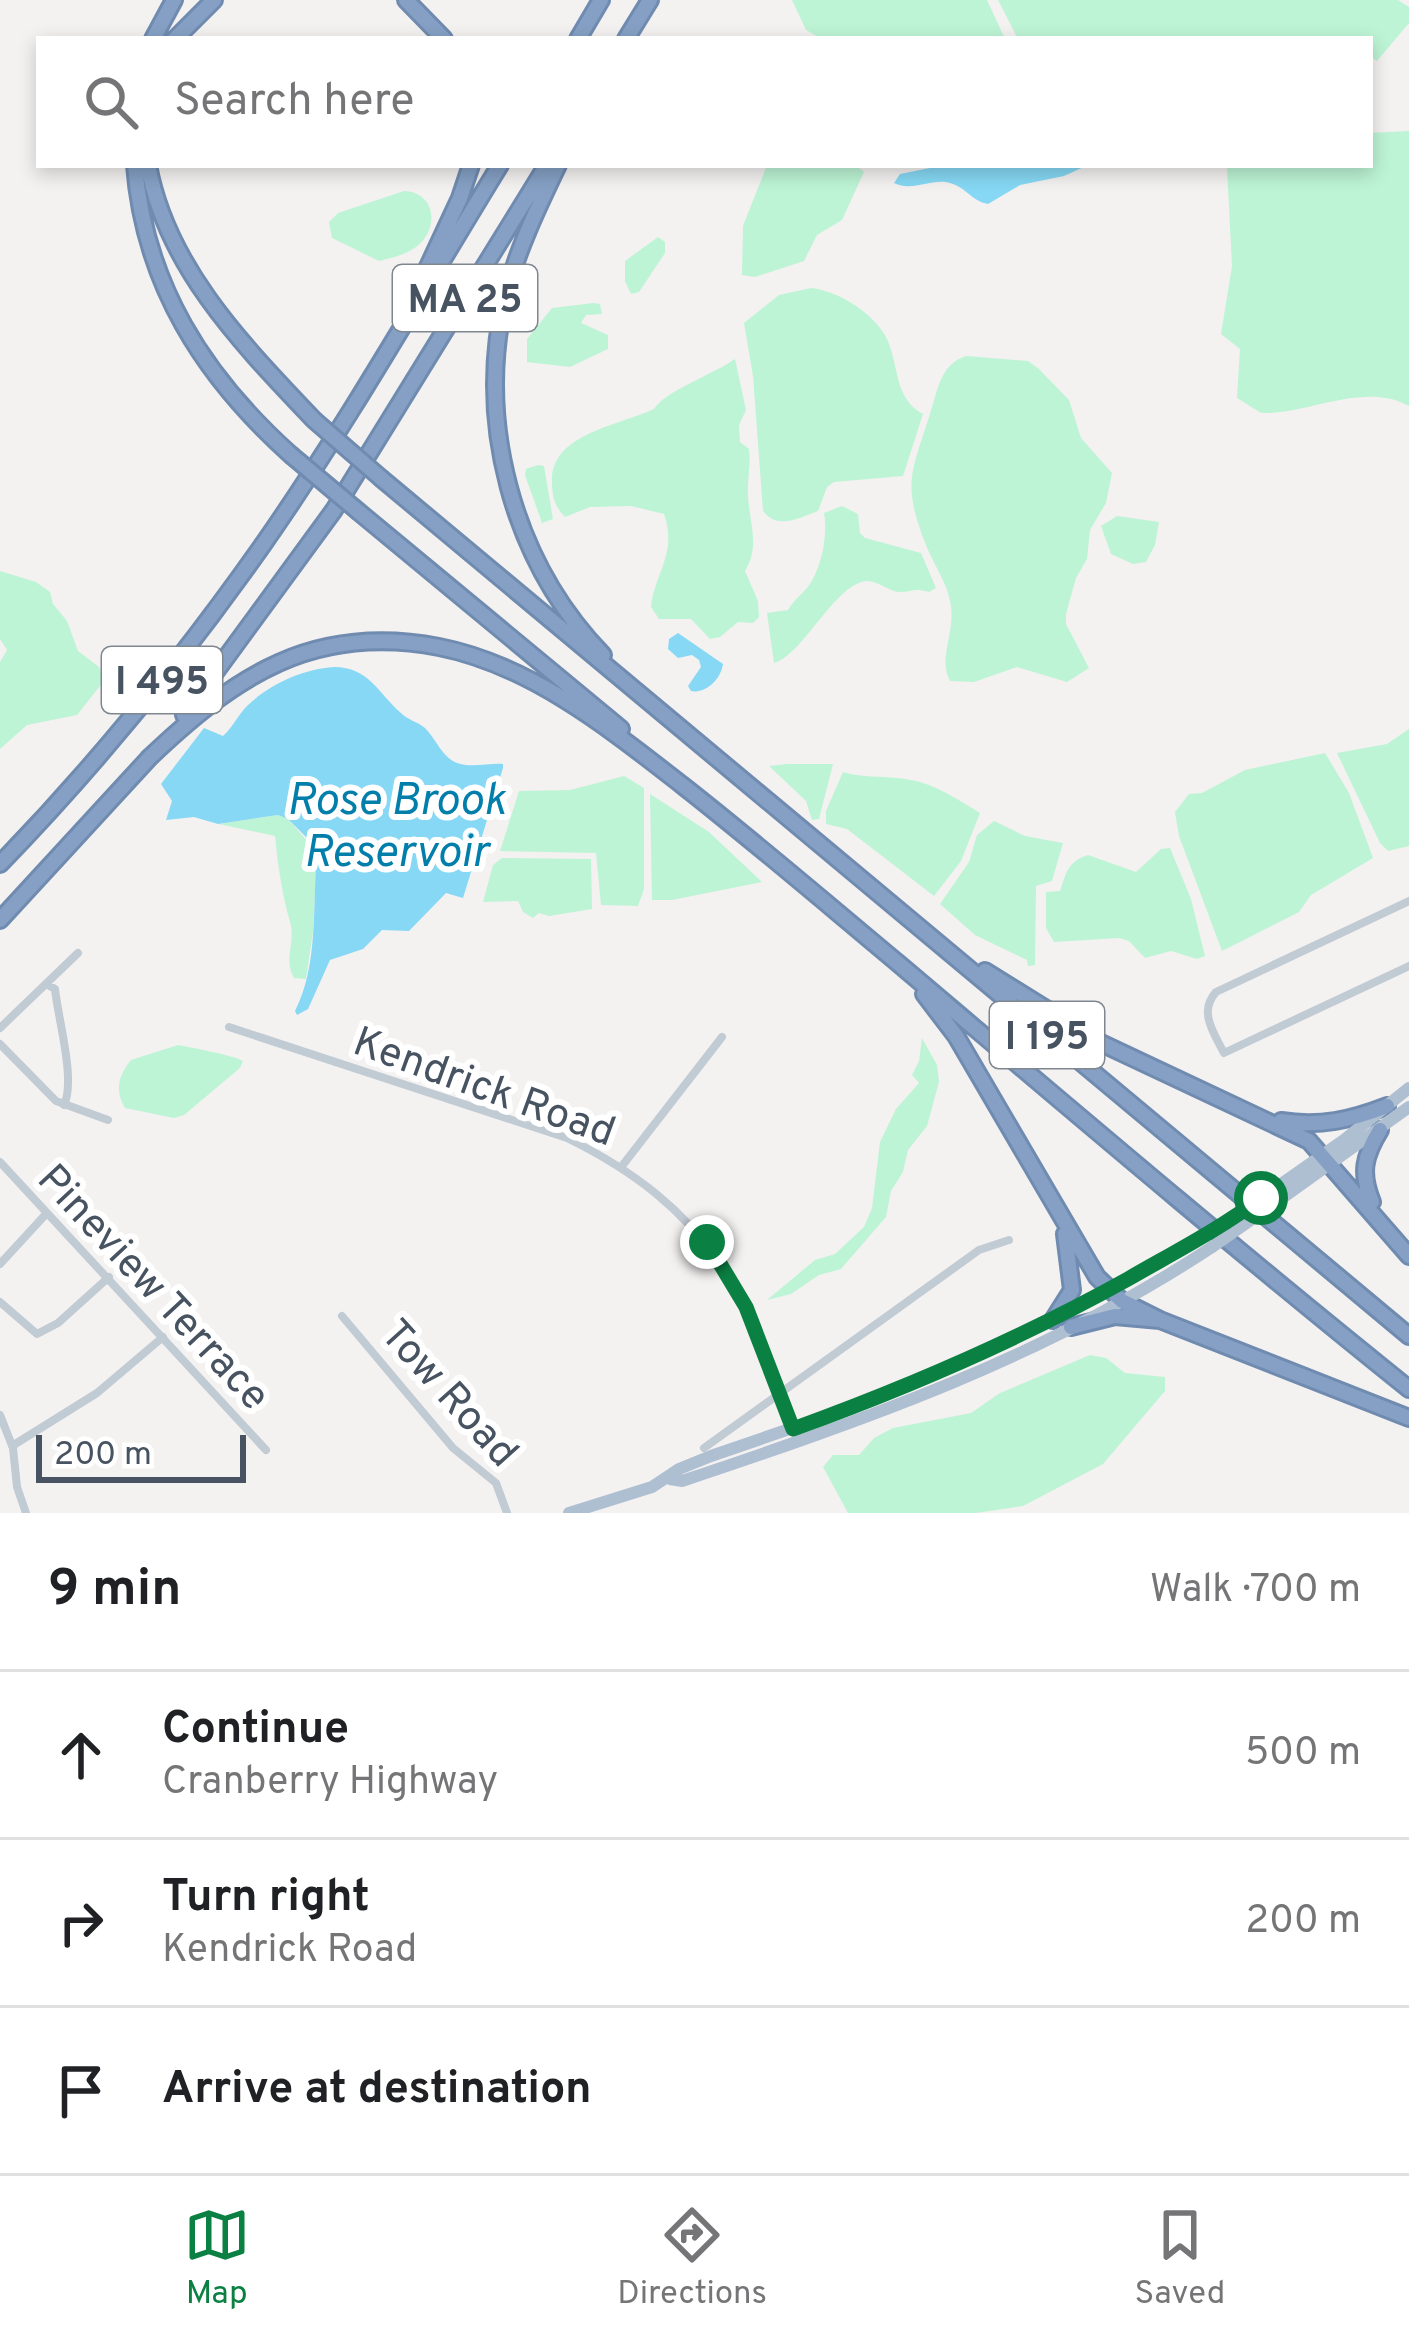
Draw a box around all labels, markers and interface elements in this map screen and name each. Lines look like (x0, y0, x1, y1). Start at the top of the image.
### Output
search box (36, 36, 1373, 168)
icon: search (78, 69, 144, 135)
text: Search here (174, 74, 414, 131)
road number: MA 25 (393, 265, 537, 331)
road number: I 495 (102, 647, 222, 713)
water label: Rose Brook Reservoir (286, 774, 507, 883)
road number: I 195 (990, 1002, 1104, 1068)
street label: Kendrick Road (345, 1017, 622, 1161)
street label: Pineview Terrace (24, 1155, 279, 1423)
route start (1234, 1171, 1288, 1225)
route end (680, 1215, 734, 1269)
street label: Tow Road (367, 1310, 528, 1480)
scale bar (36, 1429, 246, 1482)
text: 200 m (54, 1435, 152, 1477)
text: 9 min (48, 1559, 181, 1624)
text: Walk · 700 m (1150, 1567, 1361, 1616)
text: Continue (162, 1702, 349, 1759)
icon: ahead (48, 1722, 114, 1788)
text: 500 m (1245, 1730, 1361, 1779)
text: Cranberry Highway (162, 1759, 498, 1808)
text: Turn right (162, 1870, 370, 1927)
icon: right (48, 1890, 114, 1956)
text: 200 m (1245, 1898, 1361, 1947)
text: Kendrick Road (162, 1927, 417, 1976)
icon: arrive (48, 2058, 114, 2124)
text: Arrive at destination (162, 2062, 592, 2119)
tab: Map (184, 2202, 250, 2316)
tab: Directions (617, 2202, 767, 2316)
tab: Saved (1135, 2202, 1225, 2316)

